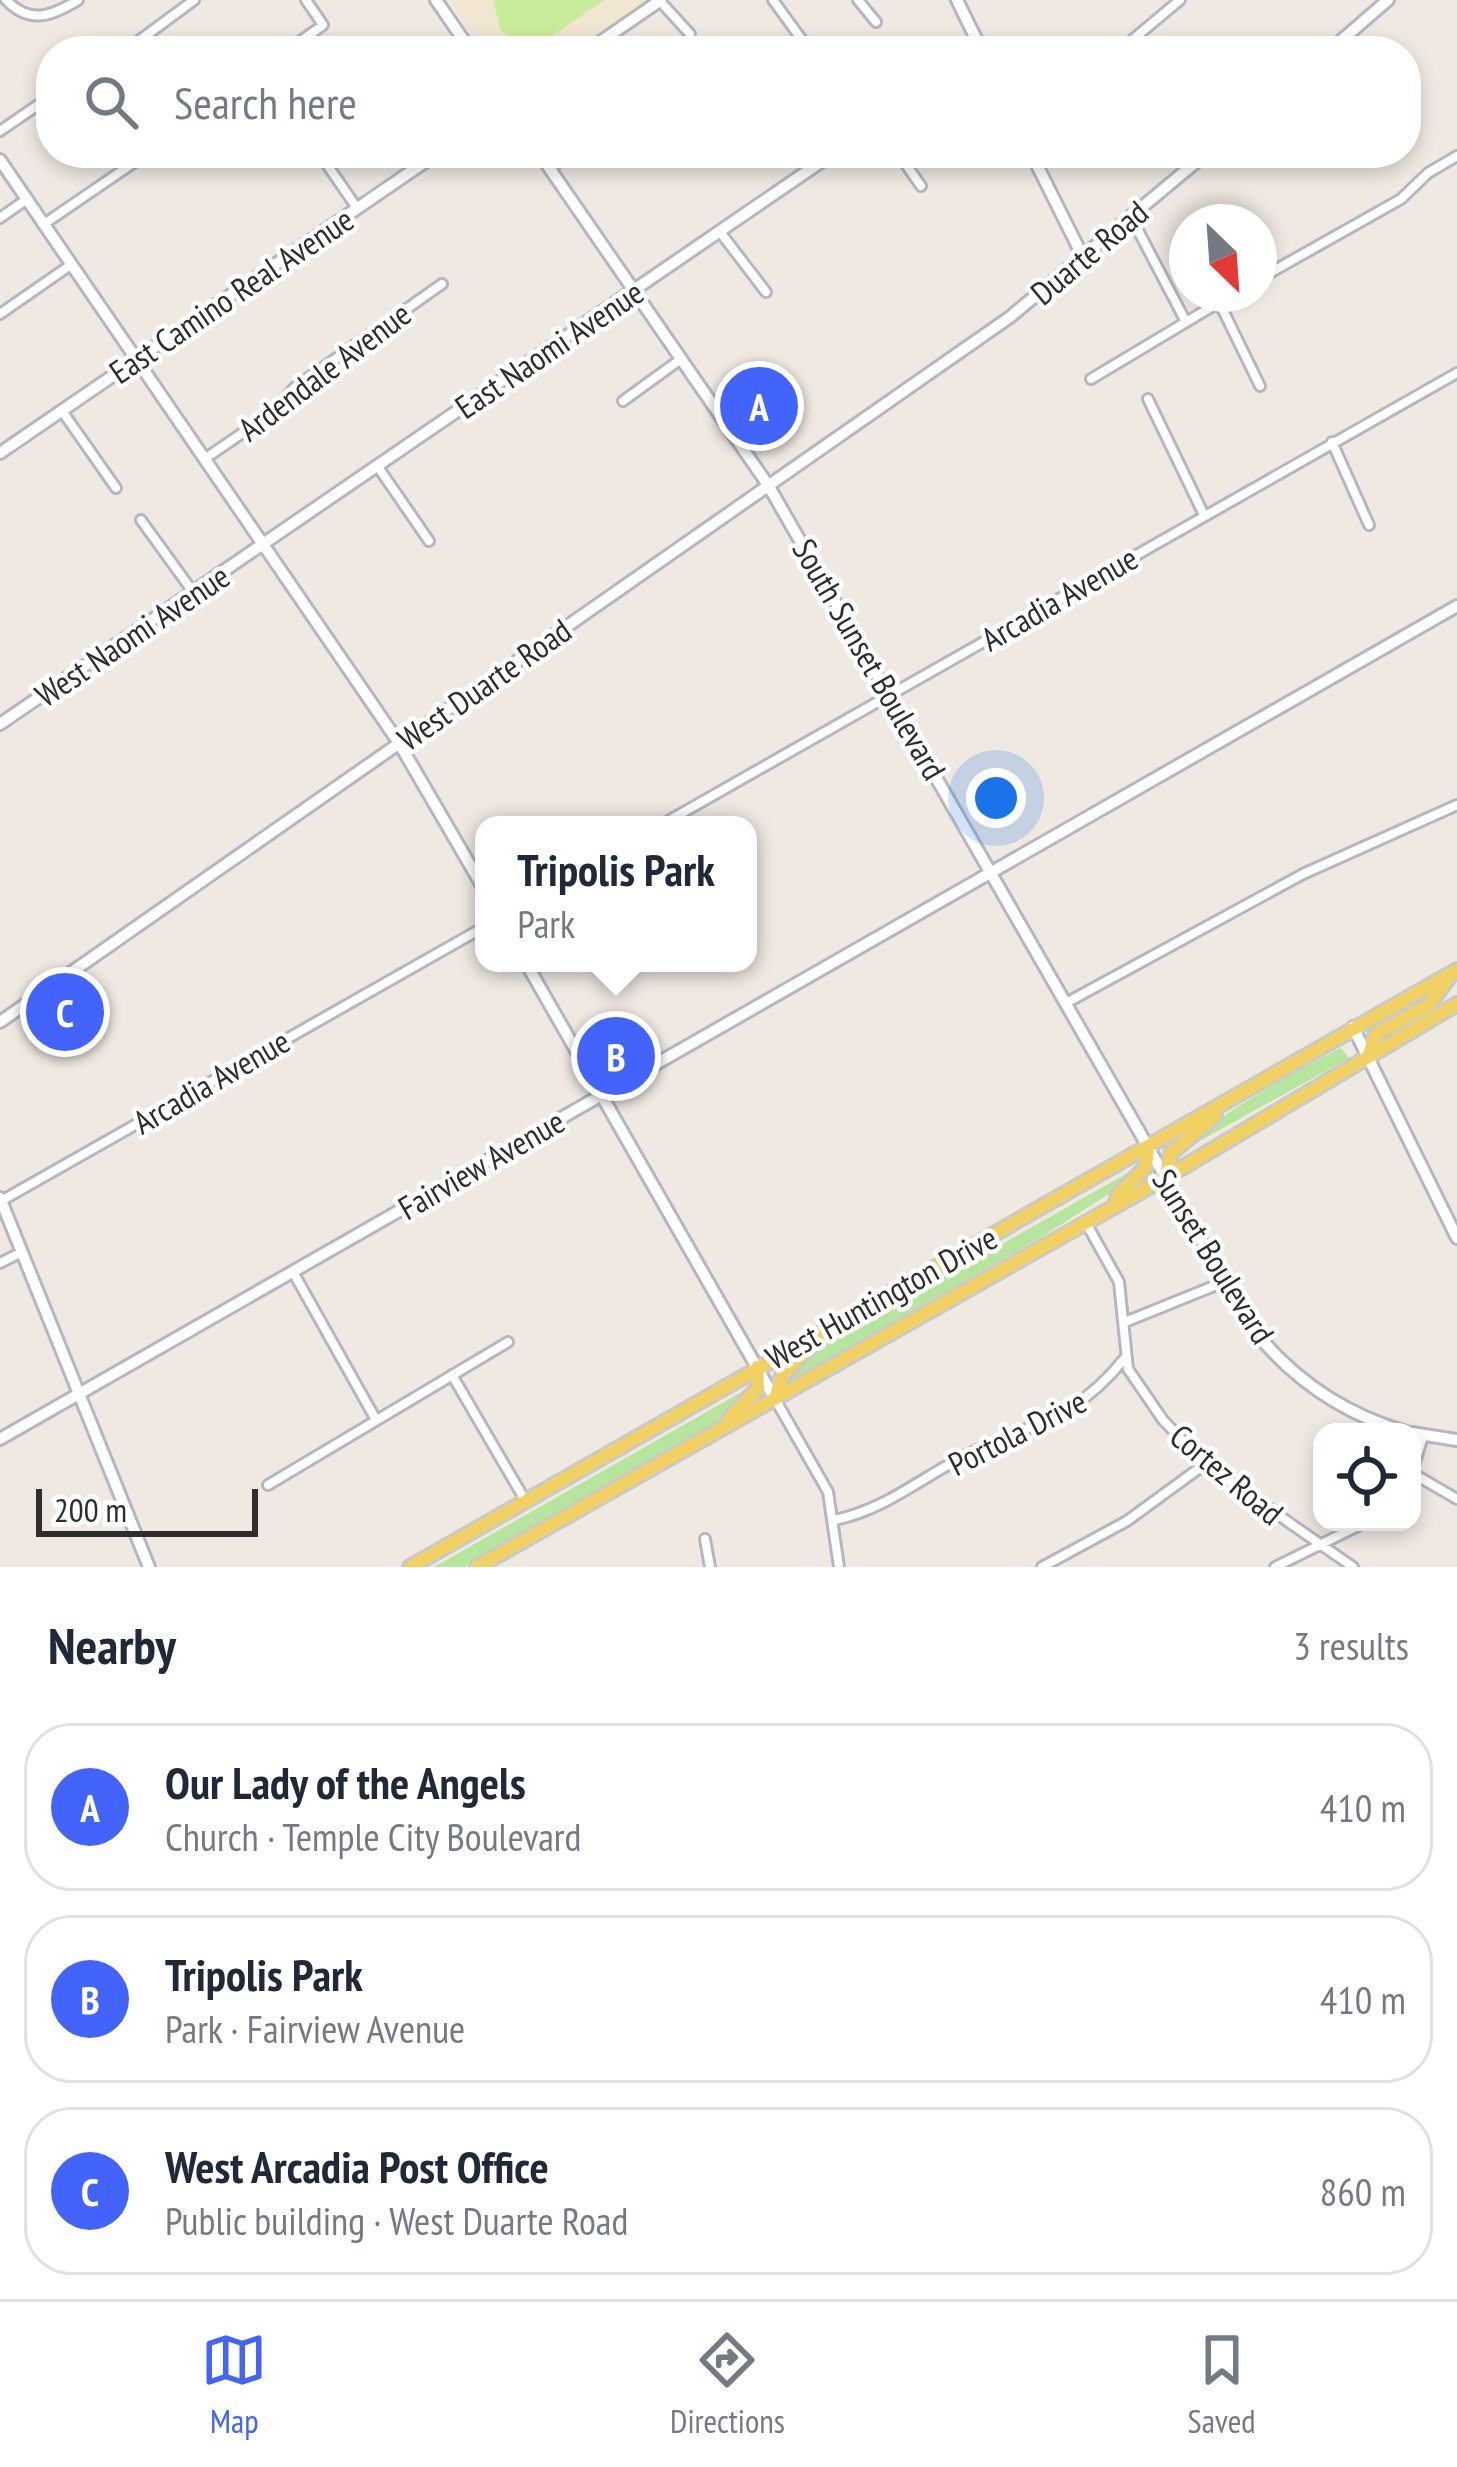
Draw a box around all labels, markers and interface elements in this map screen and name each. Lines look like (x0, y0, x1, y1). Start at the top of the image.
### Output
search box (36, 36, 1421, 168)
icon: search (78, 69, 144, 135)
text: Search here (174, 73, 357, 131)
street label: Duarte Road (1021, 190, 1157, 314)
street label: East Camino Real Avenue (101, 197, 361, 393)
north arrow (1169, 204, 1277, 312)
street label: East Naomi Avenue (447, 270, 651, 428)
street label: Ardendale Avenue (229, 292, 419, 450)
pin: A (720, 361, 798, 451)
street label: South Sunset Boulevard (784, 531, 956, 787)
street label: Arcadia Avenue (973, 536, 1145, 660)
street label: West Naomi Avenue (27, 554, 237, 716)
street label: West Duarte Road (389, 608, 579, 760)
your location (966, 768, 1026, 828)
popup (475, 816, 757, 972)
text: Tripolis Park (517, 840, 715, 898)
text: Park (517, 898, 575, 949)
pin: C (26, 967, 104, 1057)
pin: B (577, 1011, 655, 1101)
street label: Arcadia Avenue (125, 1019, 297, 1143)
street label: Fairview Avenue (390, 1099, 572, 1229)
street label: Sunset Boulevard (1143, 1161, 1285, 1351)
street label: West Huntington Drive (758, 1216, 1004, 1378)
street label: Portola Drive (941, 1379, 1093, 1485)
street label: Cortez Road (1162, 1414, 1292, 1534)
map controls (1313, 1423, 1421, 1531)
button: locate (1313, 1423, 1421, 1531)
scale bar (36, 1483, 258, 1536)
text: 200 m (54, 1488, 127, 1531)
text: Nearby (48, 1612, 176, 1678)
text: 3 results (1293, 1620, 1409, 1671)
text: Our Lady of the Angels (165, 1753, 526, 1811)
text: A (80, 1782, 100, 1833)
text: 410 m (1320, 1782, 1406, 1833)
text: Church · Temple City Boulevard (165, 1811, 581, 1862)
text: Tripolis Park (165, 1945, 363, 2003)
text: B (80, 1974, 100, 2025)
text: 410 m (1320, 1974, 1406, 2025)
text: Park · Fairview Avenue (165, 2003, 465, 2054)
text: West Arcadia Post Office (165, 2137, 549, 2195)
text: C (81, 2166, 99, 2217)
text: 860 m (1320, 2166, 1406, 2217)
text: Public building · West Duarte Road (165, 2195, 628, 2246)
tab: Map (201, 2327, 267, 2442)
tab: Directions (670, 2327, 785, 2442)
tab: Saved (1188, 2327, 1256, 2442)

